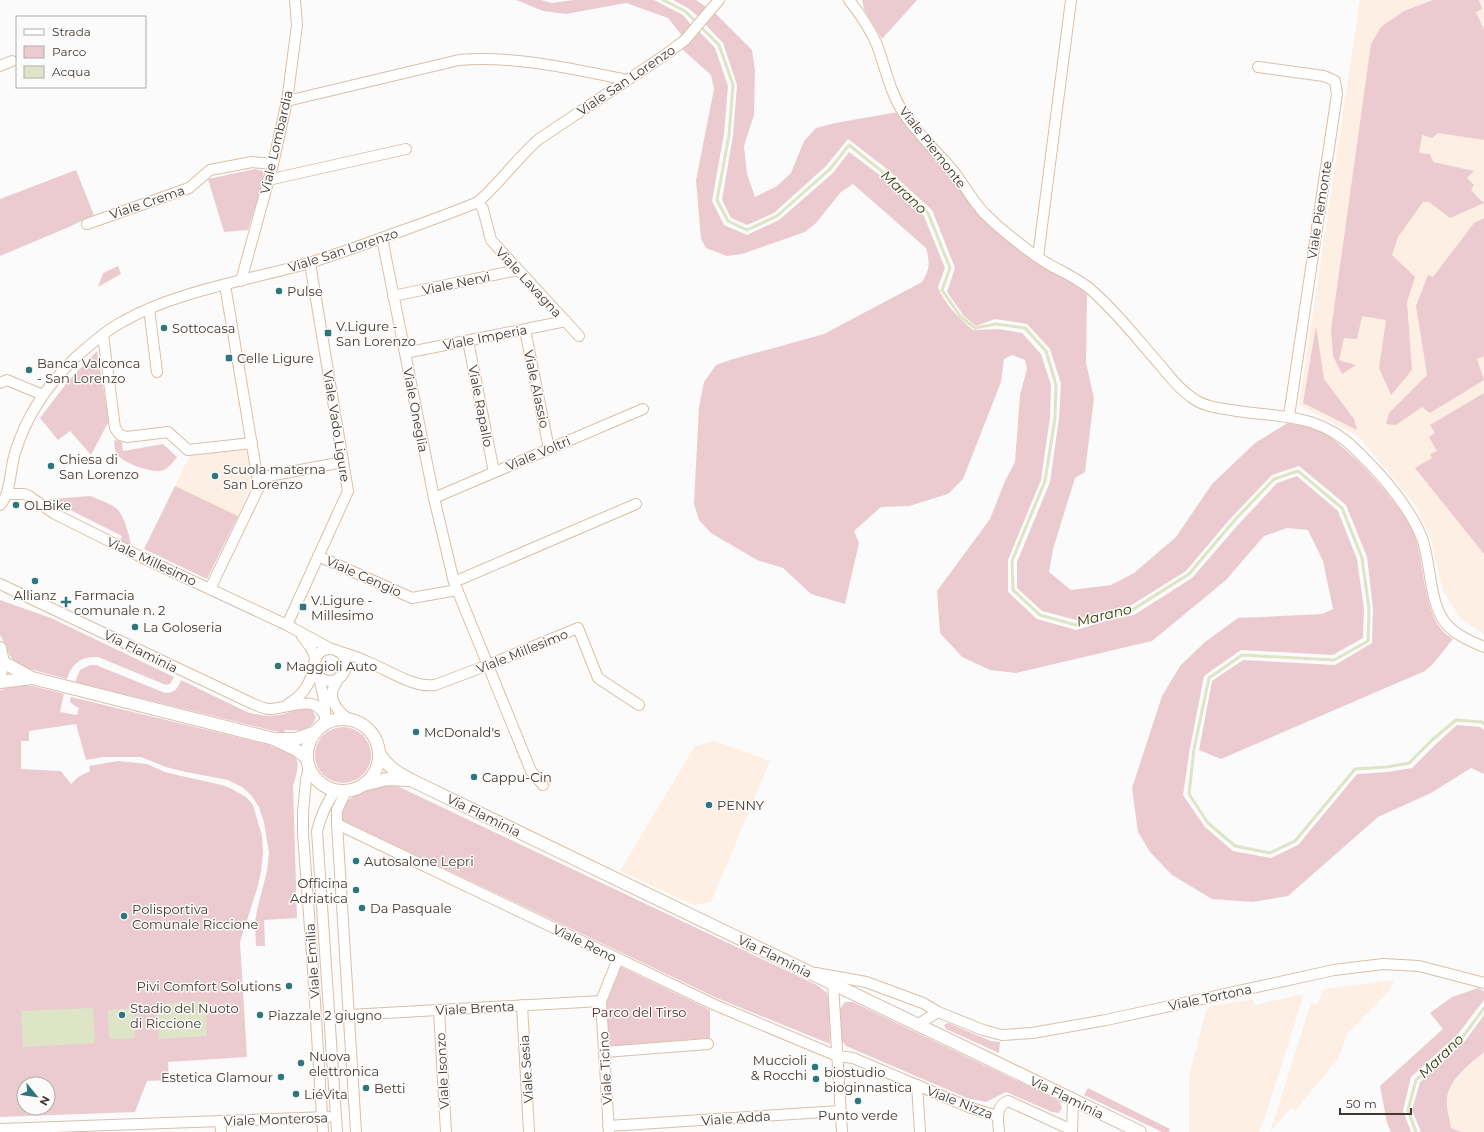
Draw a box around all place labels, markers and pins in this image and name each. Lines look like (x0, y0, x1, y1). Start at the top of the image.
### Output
place label: Pulse (287, 283, 323, 299)
marker: Pulse (274, 286, 284, 296)
place label: V.Ligure - San Lorenzo (336, 318, 416, 349)
place label: Sottocasa (172, 320, 235, 336)
marker: Sottocasa (159, 323, 169, 333)
marker: V.Ligure - San Lorenzo (323, 328, 333, 338)
place label: Celle Ligure (237, 350, 314, 366)
marker: Celle Ligure (224, 353, 234, 363)
place label: Banca Valconca - San Lorenzo (37, 355, 140, 386)
marker: Banca Valconca - San Lorenzo (24, 365, 34, 375)
place label: Chiesa di San Lorenzo (59, 451, 139, 482)
marker: Chiesa di San Lorenzo (46, 461, 56, 471)
place label: Scuola materna San Lorenzo (223, 461, 326, 492)
marker: Scuola materna San Lorenzo (210, 471, 220, 481)
place label: OLBike (24, 497, 71, 513)
marker: OLBike (11, 500, 21, 510)
marker: Allianz (30, 576, 40, 586)
place label: Allianz (14, 587, 57, 603)
place label: Farmacia comunale n. 2 (74, 587, 165, 618)
place label: V.Ligure - Millesimo (311, 592, 374, 623)
marker: Farmacia comunale n. 2 (61, 597, 71, 607)
marker: V.Ligure - Millesimo (298, 602, 308, 612)
place label: La Goloseria (143, 619, 222, 635)
marker: La Goloseria (130, 622, 140, 632)
place label: Maggioli Auto (286, 658, 377, 674)
marker: Maggioli Auto (273, 661, 283, 671)
place label: McDonald's (424, 724, 500, 740)
marker: McDonald's (411, 727, 421, 737)
place label: Cappu-Cin (482, 769, 552, 785)
marker: Cappu-Cin (469, 772, 479, 782)
place label: PENNY (717, 797, 765, 813)
marker: PENNY (704, 800, 714, 810)
place label: Autosalone Lepri (364, 853, 474, 869)
marker: Autosalone Lepri (351, 856, 361, 866)
place label: Officina Adriatica (290, 875, 348, 906)
marker: Officina Adriatica (351, 885, 361, 895)
place label: Da Pasquale (370, 900, 452, 916)
place label: Polisportiva Comunale Riccione (132, 901, 259, 932)
marker: Da Pasquale (357, 903, 367, 913)
marker: Polisportiva Comunale Riccione (119, 911, 129, 921)
place label: Pivi Comfort Solutions (136, 978, 281, 994)
marker: Pivi Comfort Solutions (284, 981, 294, 991)
place label: Stadio del Nuoto di Riccione (130, 1000, 239, 1031)
place label: Piazzale 2 giugno (268, 1007, 382, 1023)
marker: Stadio del Nuoto di Riccione (117, 1010, 127, 1020)
marker: Piazzale 2 giugno (255, 1010, 265, 1020)
place label: Nuova elettronica (309, 1048, 379, 1079)
place label: Muccioli & Rocchi (751, 1052, 807, 1083)
marker: Nuova elettronica (296, 1058, 306, 1068)
marker: Muccioli & Rocchi (810, 1062, 820, 1072)
place label: biostudio bioginnastica (824, 1064, 912, 1095)
place label: Estetica Glamour (161, 1069, 273, 1085)
marker: Estetica Glamour (276, 1072, 286, 1082)
marker: biostudio bioginnastica (811, 1074, 821, 1084)
place label: Betti (374, 1080, 406, 1096)
marker: Betti (361, 1083, 371, 1093)
place label: LiéVita (304, 1086, 348, 1102)
marker: LiéVita (291, 1089, 301, 1099)
marker: Punto verde (853, 1096, 863, 1106)
place label: Punto verde (818, 1107, 898, 1123)

